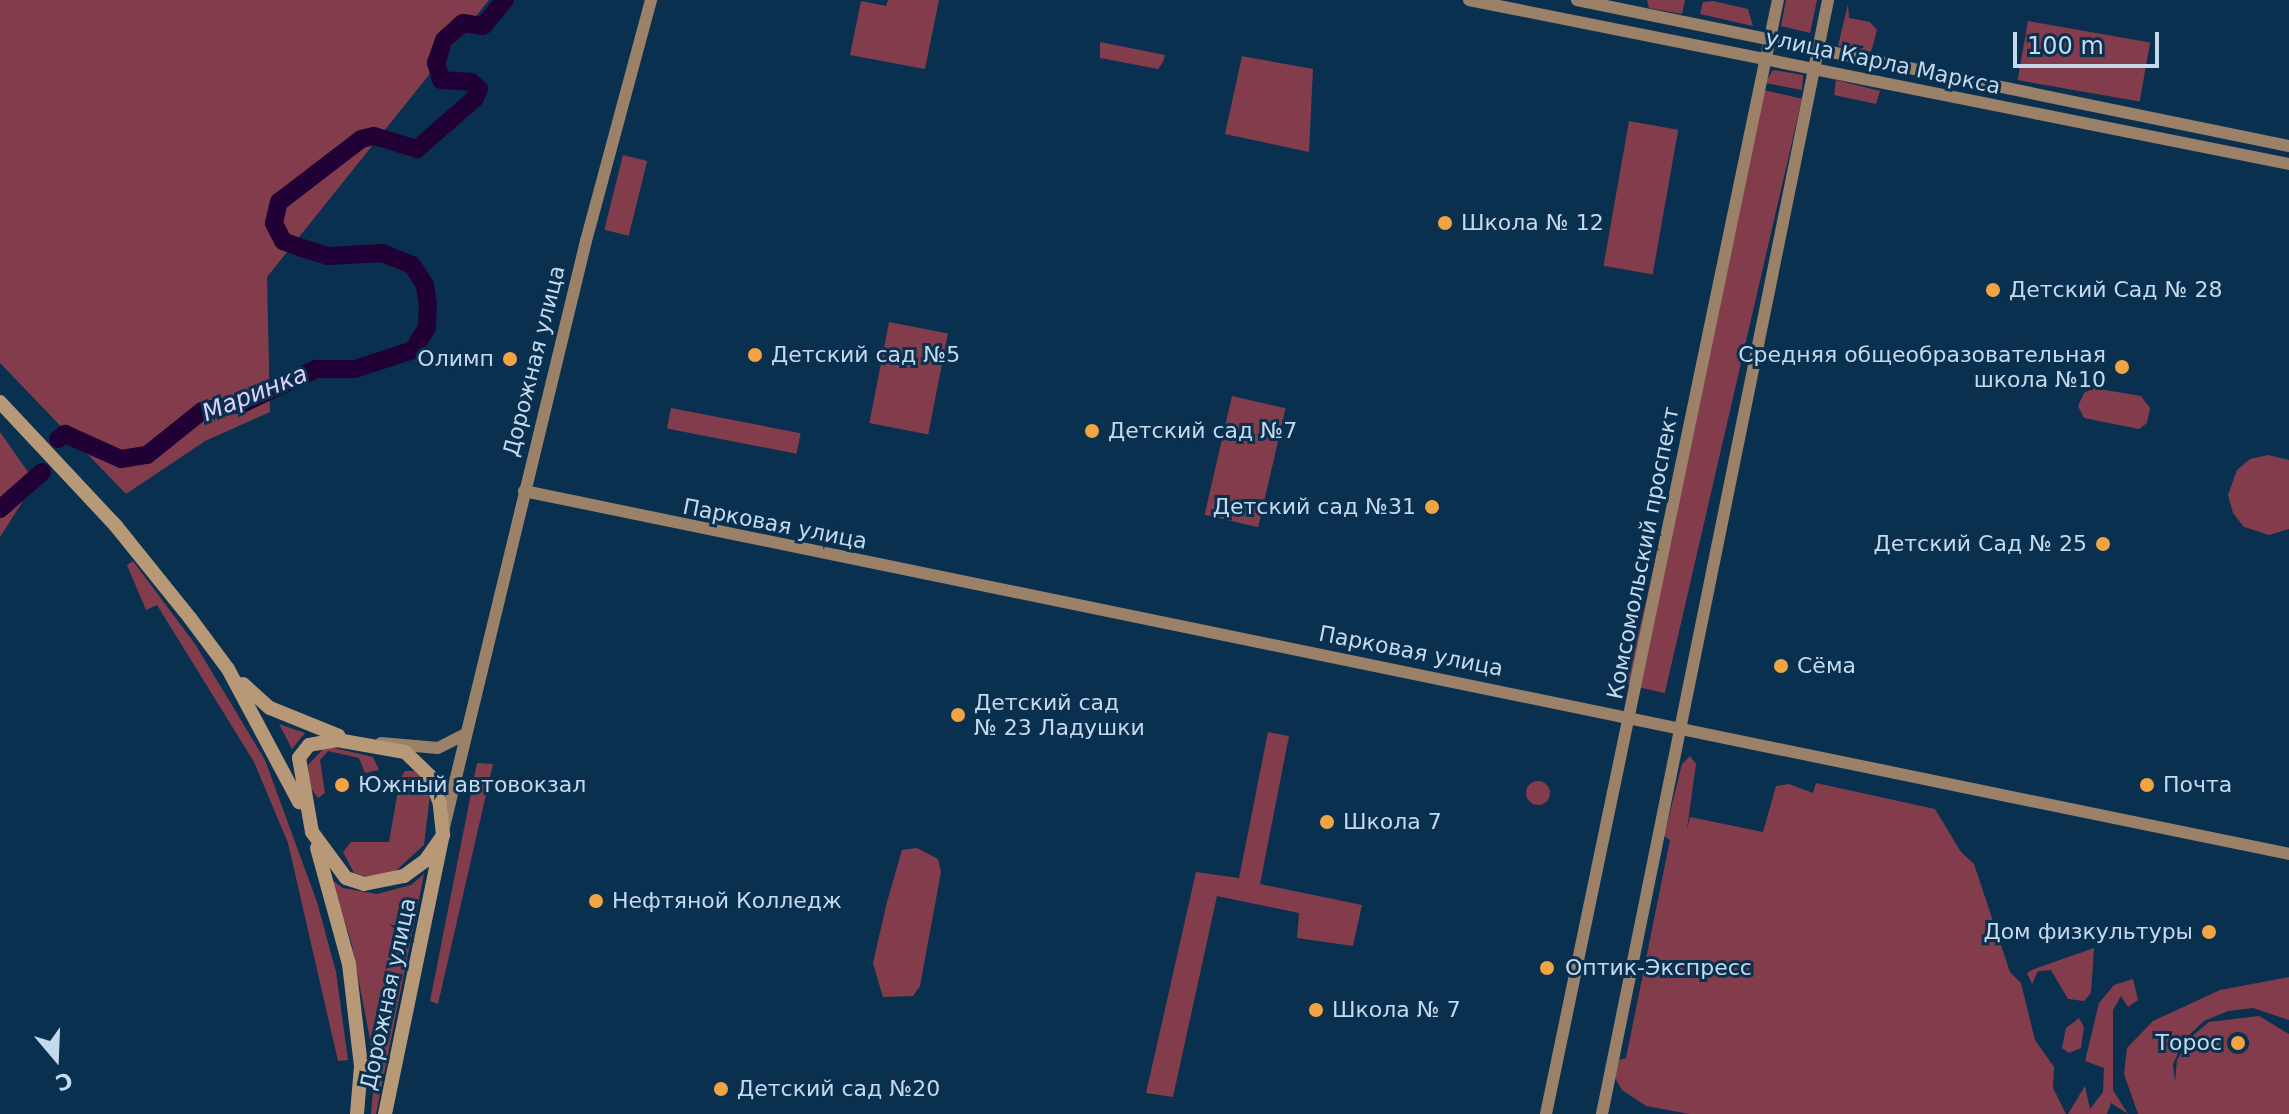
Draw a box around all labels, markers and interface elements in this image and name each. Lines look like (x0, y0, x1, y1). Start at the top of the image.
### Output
scale bar (2017, 16, 2163, 66)
street label: улица Карла Маркса (1763, 24, 2003, 100)
text: 100 m (2027, 32, 2104, 60)
place label: Школа № 12 (1461, 210, 1604, 236)
marker: Школа № 12 (1436, 214, 1454, 232)
street label: Дорожная улица (498, 263, 570, 459)
place label: Детский Сад № 28 (2009, 277, 2222, 303)
marker: Детский Сад № 28 (1984, 281, 2002, 299)
place label: Средняя общеобразовательная школа №10 (1738, 341, 2106, 392)
place label: Детский сад №5 (771, 342, 960, 368)
place label: Олимп (417, 346, 494, 372)
marker: Детский сад №5 (746, 346, 764, 364)
marker: Олимп (501, 350, 519, 368)
marker: Средняя общеобразовательная школа №10 (2113, 358, 2131, 376)
water label: Маринка (198, 360, 312, 428)
street label: Комсомольский проспект (1602, 405, 1684, 701)
place label: Детский сад №7 (1108, 418, 1297, 444)
marker: Детский сад №7 (1083, 422, 1101, 440)
street label: Парковая улица (681, 493, 869, 555)
place label: Детский сад №31 (1213, 494, 1416, 520)
marker: Детский сад №31 (1423, 498, 1441, 516)
place label: Детский Сад № 25 (1874, 531, 2087, 557)
marker: Детский Сад № 25 (2094, 535, 2112, 553)
street label: Парковая улица (1317, 620, 1505, 682)
place label: Сёма (1797, 653, 1856, 679)
marker: Сёма (1772, 657, 1790, 675)
place label: Детский сад № 23 Ладушки (974, 689, 1145, 740)
marker: Детский сад № 23 Ладушки (949, 706, 967, 724)
place label: Южный автовокзал (358, 772, 586, 798)
place label: Почта (2163, 772, 2232, 798)
marker: Южный автовокзал (333, 776, 351, 794)
marker: Почта (2138, 776, 2156, 794)
place label: Школа 7 (1343, 809, 1442, 835)
marker: Школа 7 (1318, 813, 1336, 831)
place label: Нефтяной Колледж (612, 888, 842, 914)
marker: Нефтяной Колледж (587, 892, 605, 910)
street label: Дорожная улица (355, 895, 421, 1093)
place label: Дом физкультуры (1983, 919, 2193, 945)
marker: Дом физкультуры (2200, 923, 2218, 941)
place label: Оптик-Экспресс (1565, 955, 1752, 981)
marker: Оптик-Экспресс (1536, 957, 1558, 979)
place label: Школа № 7 (1332, 997, 1461, 1023)
marker: Школа № 7 (1307, 1001, 1325, 1019)
north arrow (16, 1018, 96, 1098)
place label: Торос (2156, 1030, 2222, 1056)
marker: Торос (2229, 1034, 2247, 1052)
text: С (52, 1067, 76, 1096)
place label: Детский сад №20 (737, 1076, 940, 1102)
marker: Детский сад №20 (712, 1080, 730, 1098)

